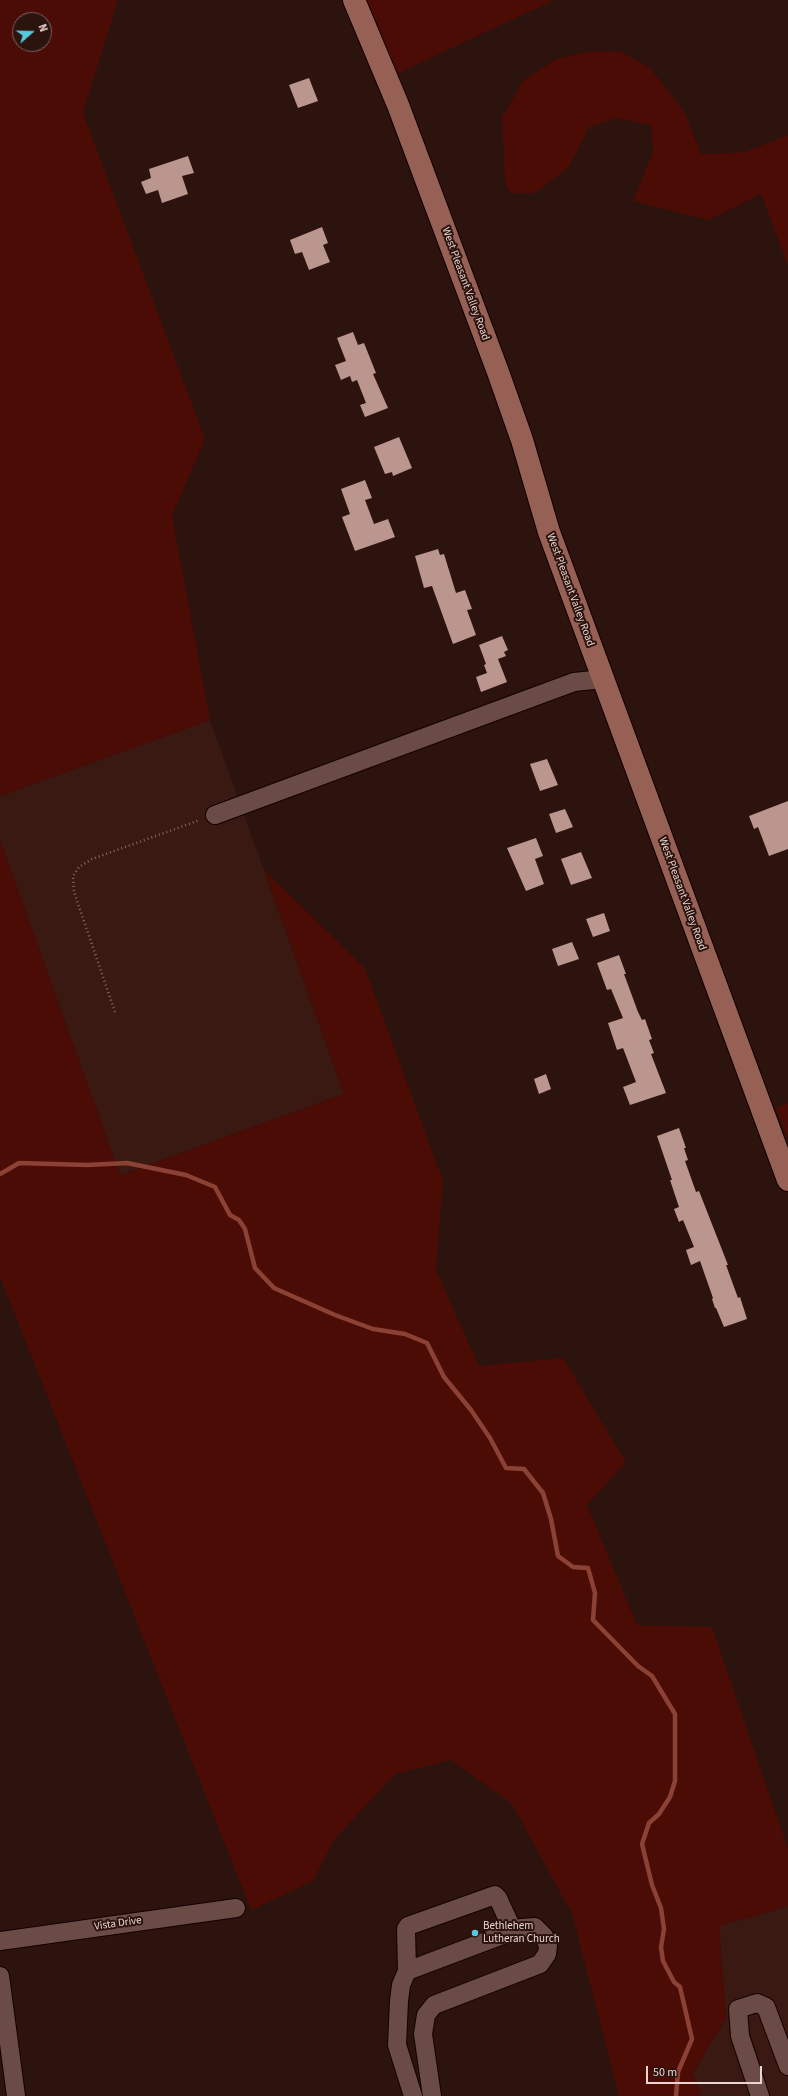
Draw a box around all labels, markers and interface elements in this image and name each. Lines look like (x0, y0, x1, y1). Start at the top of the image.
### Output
north arrow (12, 12, 52, 52)
text: N (35, 22, 51, 34)
street label: West Pleasant Valley Road (438, 226, 492, 342)
street label: West Pleasant Valley Road (543, 532, 597, 648)
street label: West Pleasant Valley Road (655, 836, 709, 952)
street label: Vista Drive (93, 1914, 143, 1934)
place label: Bethlehem Lutheran Church (483, 1920, 560, 1946)
marker: Bethlehem Lutheran Church (470, 1928, 480, 1938)
scale bar (648, 2058, 764, 2084)
text: 50 m (653, 2064, 677, 2081)

